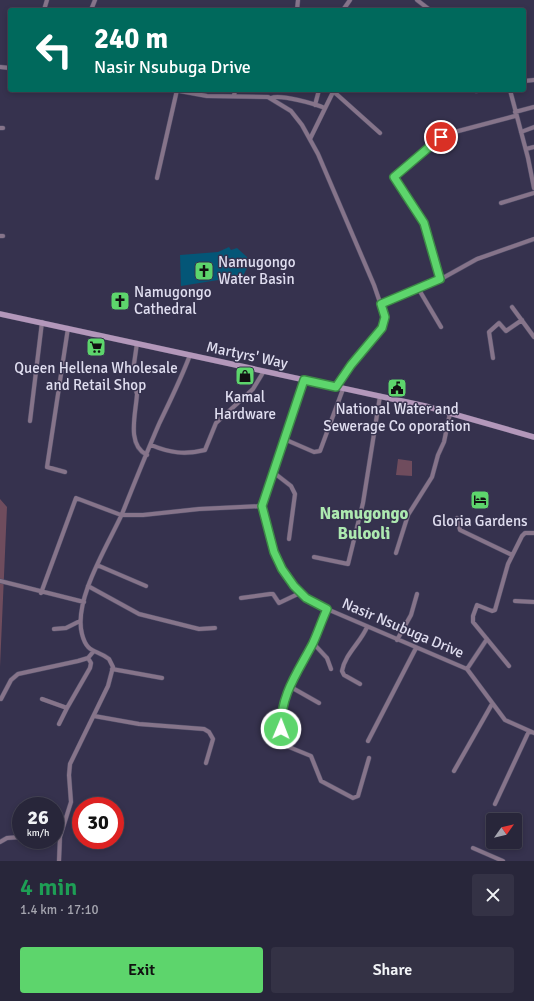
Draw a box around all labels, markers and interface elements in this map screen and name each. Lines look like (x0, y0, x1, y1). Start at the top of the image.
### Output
text: 240 m (94, 22, 168, 56)
icon: left (28, 24, 80, 76)
text: Nasir Nsubuga Drive (94, 56, 251, 78)
pin (424, 120, 458, 154)
icon: arrive (430, 126, 452, 148)
place label: Namugongo Water Basin (218, 253, 296, 288)
church icon: Namugongo Water Basin (193, 260, 215, 282)
place label: Namugongo Cathedral (134, 283, 212, 318)
church icon: Namugongo Cathedral (109, 290, 131, 312)
supermarket icon: Queen Hellena Wholesale and Retail Shop (85, 336, 107, 358)
street label: Martyrs' Way (205, 338, 289, 372)
place label: Queen Hellena Wholesale and Retail Shop (14, 359, 178, 394)
shop icon: Kamal Hardware (234, 365, 256, 387)
public building icon: National Water and Sewerage Co oporation (386, 377, 408, 399)
place label: Kamal Hardware (214, 388, 276, 423)
place label: National Water and Sewerage Co oporation (323, 400, 471, 435)
hotel icon: Gloria Gardens (469, 489, 491, 511)
district label: Namugongo Bulooli (320, 503, 409, 544)
place label: Gloria Gardens (432, 512, 528, 530)
street label: Nasir Nsubuga Drive (339, 594, 467, 662)
position arrow (260, 708, 302, 750)
speed limit sign: 30 (72, 797, 124, 849)
text: 26 (27, 805, 49, 830)
north arrow (486, 813, 522, 849)
map controls (486, 813, 522, 849)
text: km/h (27, 827, 49, 839)
text: 4 min (20, 872, 77, 902)
button: close (472, 874, 514, 916)
text: 1.4 km · 17:10 (20, 902, 98, 918)
button: Exit (20, 947, 263, 993)
button: Share (271, 947, 514, 993)

